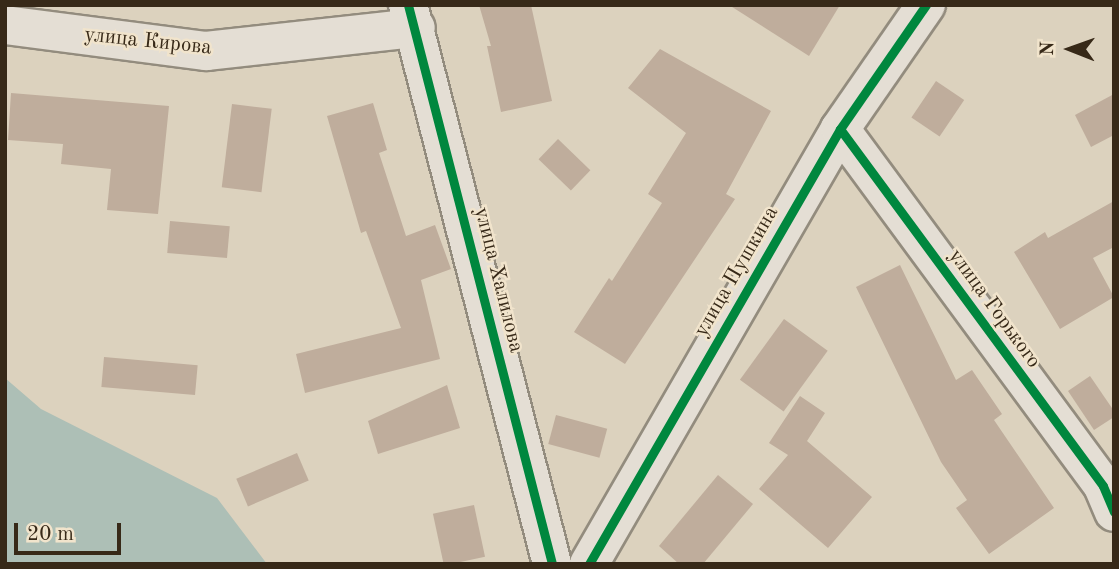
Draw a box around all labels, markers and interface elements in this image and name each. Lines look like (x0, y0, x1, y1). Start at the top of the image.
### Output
north arrow (1035, 14, 1105, 84)
street label: улица Кирова (83, 23, 213, 61)
text: N (1039, 41, 1058, 56)
street label: улица Пушкина (689, 202, 785, 342)
street label: улица Халилова (468, 205, 528, 355)
street label: улица Горького (942, 244, 1046, 374)
scale bar (18, 510, 124, 554)
text: 20 m (27, 524, 74, 545)

